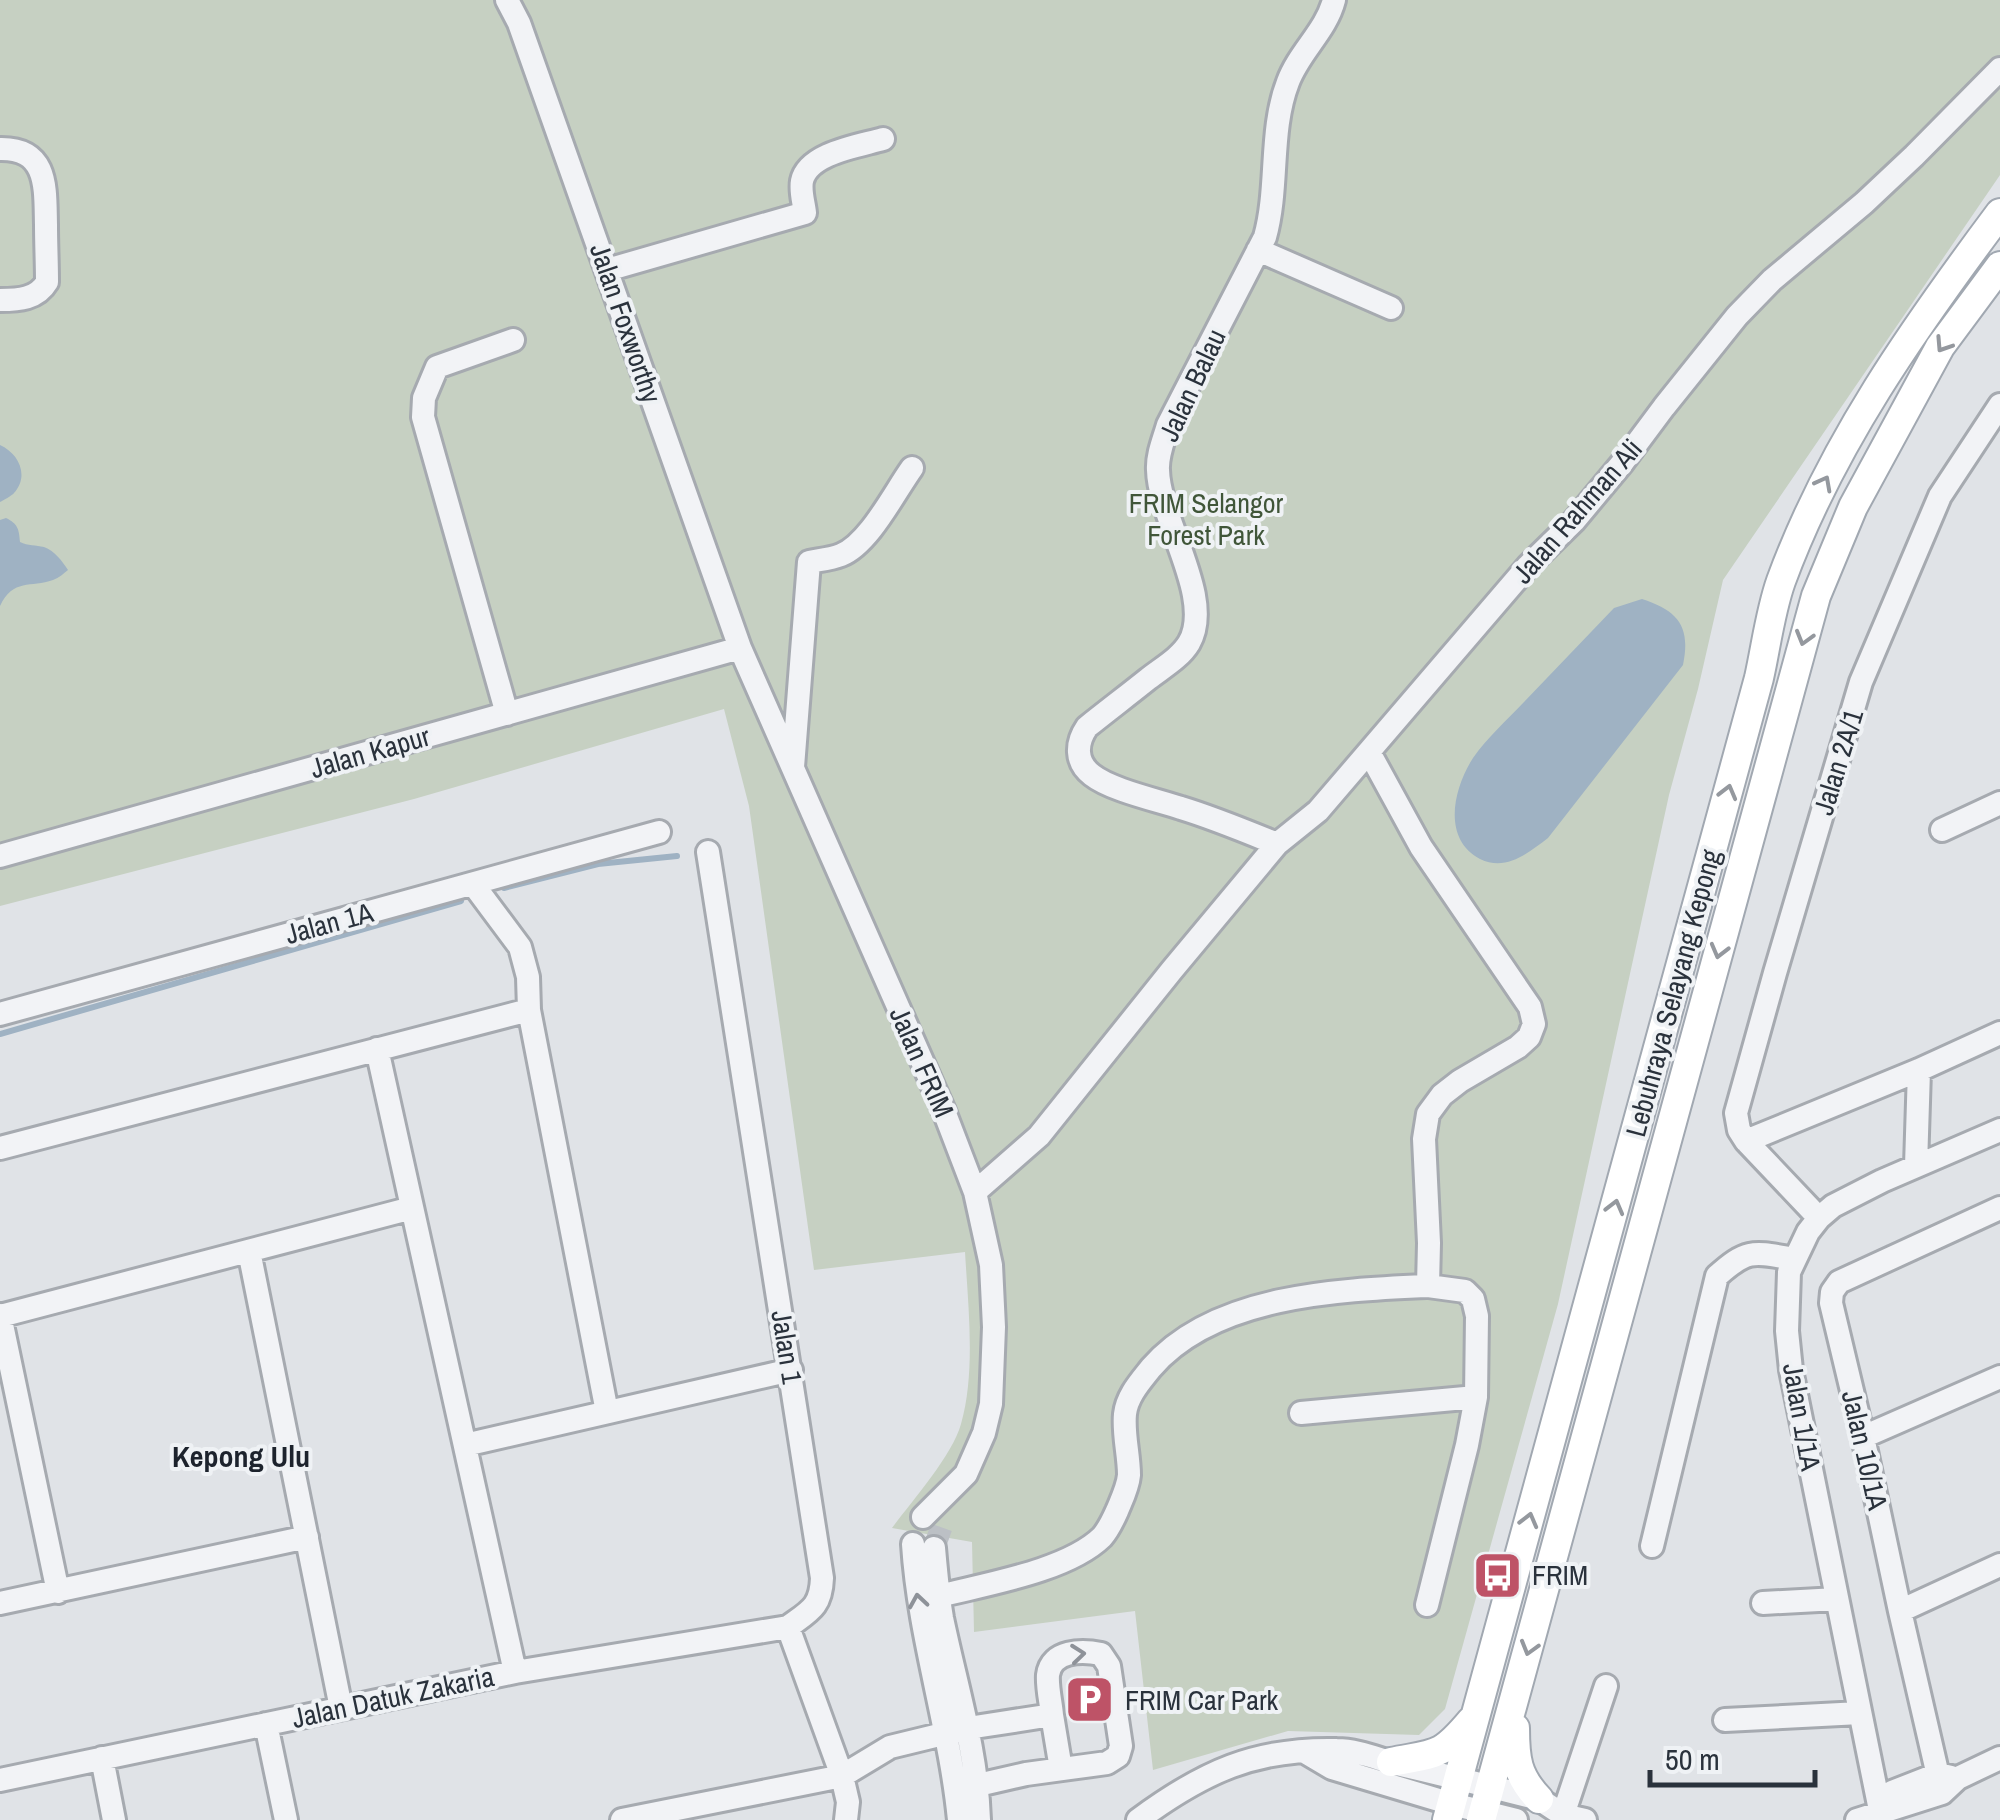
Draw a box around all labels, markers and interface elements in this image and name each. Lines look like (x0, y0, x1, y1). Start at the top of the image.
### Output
street label: Jalan Foxworthy (581, 238, 671, 408)
street label: Jalan Balau (1149, 323, 1235, 447)
one-way arrow (1936, 334, 1955, 352)
street label: Jalan Rahman Ali (1504, 431, 1650, 591)
one-way arrow (1812, 475, 1832, 493)
park label: FRIM Selangor Forest Park (1129, 484, 1284, 554)
one-way arrow (1795, 629, 1816, 646)
street label: Jalan 2A/1 (1804, 704, 1872, 819)
street label: Jalan Kapur (306, 717, 434, 787)
one-way arrow (1716, 784, 1737, 801)
street label: Lebuhraya Selayang Kepong (1616, 845, 1730, 1141)
street label: Jalan 1A (281, 893, 378, 953)
one-way arrow (1709, 942, 1730, 959)
street label: Jalan FRIM (881, 1001, 963, 1123)
one-way arrow (1603, 1199, 1624, 1216)
street label: Jalan 1 (762, 1307, 812, 1387)
street label: Jalan 1/1A (1774, 1360, 1830, 1474)
street label: Jalan 10/1A (1833, 1387, 1897, 1514)
district label: Kepong Ulu (172, 1436, 310, 1476)
one-way arrow (1517, 1512, 1538, 1529)
bus stop icon: FRIM (1471, 1549, 1523, 1601)
place label: FRIM (1532, 1556, 1588, 1594)
one-way arrow (909, 1593, 930, 1610)
one-way arrow (1520, 1638, 1541, 1655)
one-way arrow (1070, 1644, 1086, 1666)
street label: Jalan Datuk Zakaria (289, 1657, 498, 1737)
parking icon: FRIM Car Park (1064, 1674, 1116, 1726)
place label: FRIM Car Park (1125, 1681, 1279, 1719)
scale bar (1650, 1725, 1815, 1787)
text: 50 m (1665, 1739, 1720, 1779)

